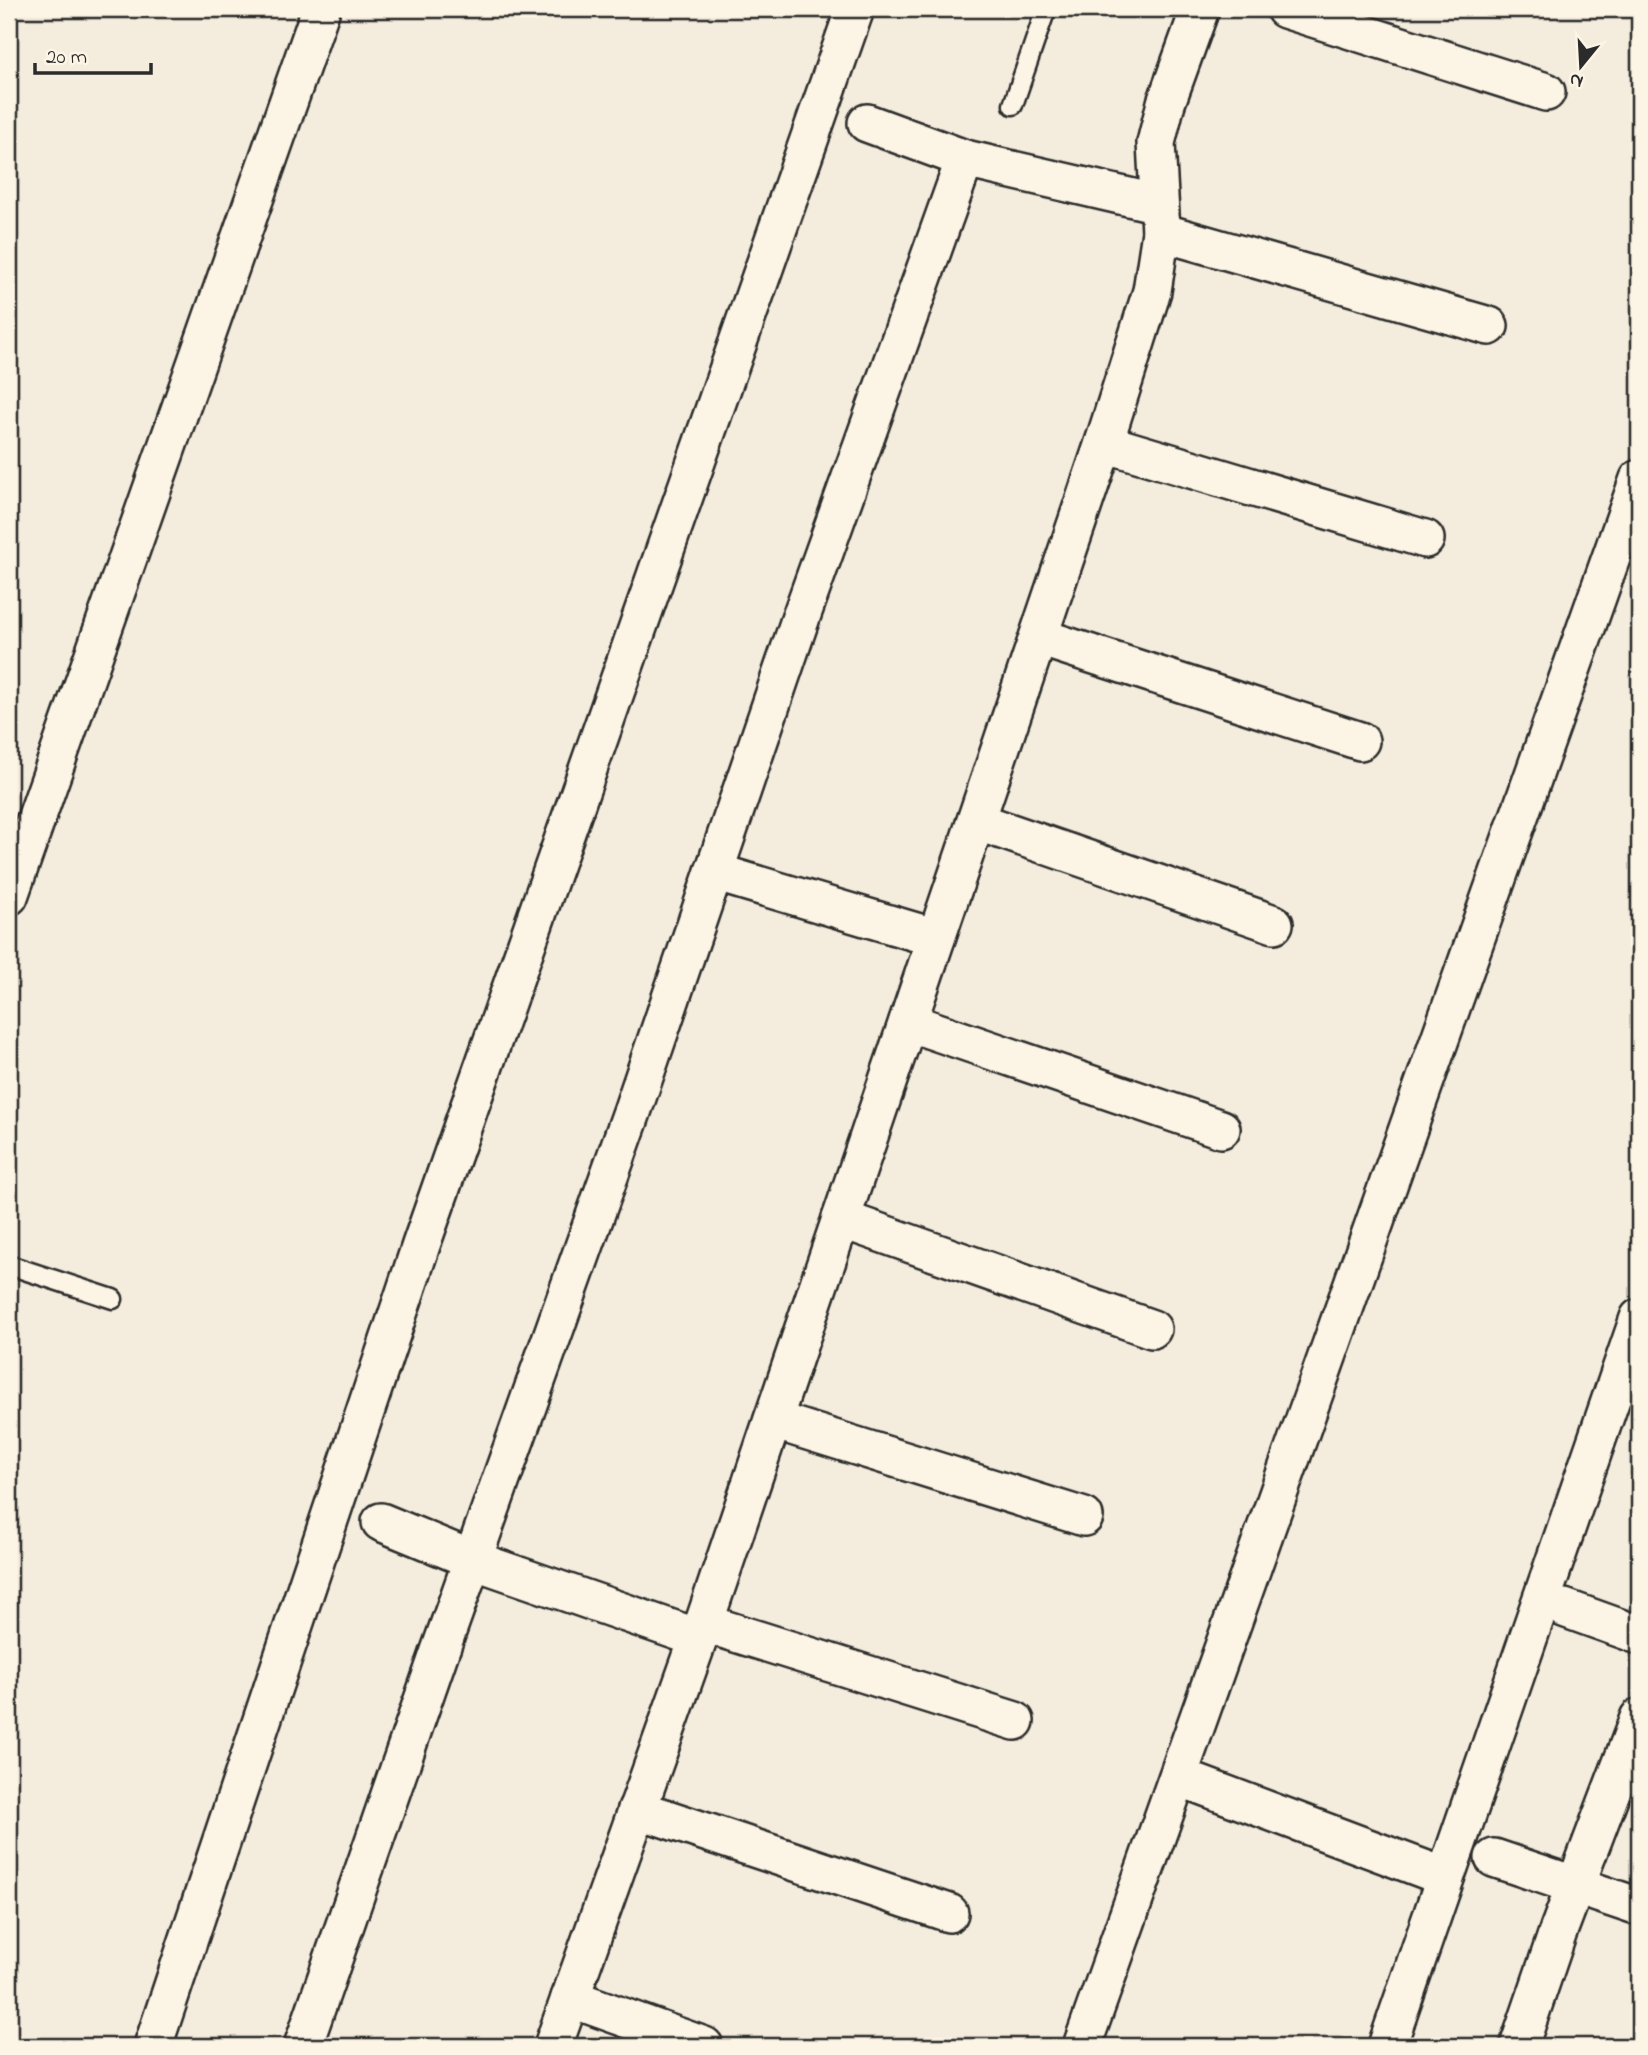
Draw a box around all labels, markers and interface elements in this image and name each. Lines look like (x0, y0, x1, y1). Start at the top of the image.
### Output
scale bar (35, 32, 150, 76)
north arrow (1546, 32, 1616, 102)
text: 20 m (46, 43, 87, 73)
text: N (1566, 65, 1587, 95)

